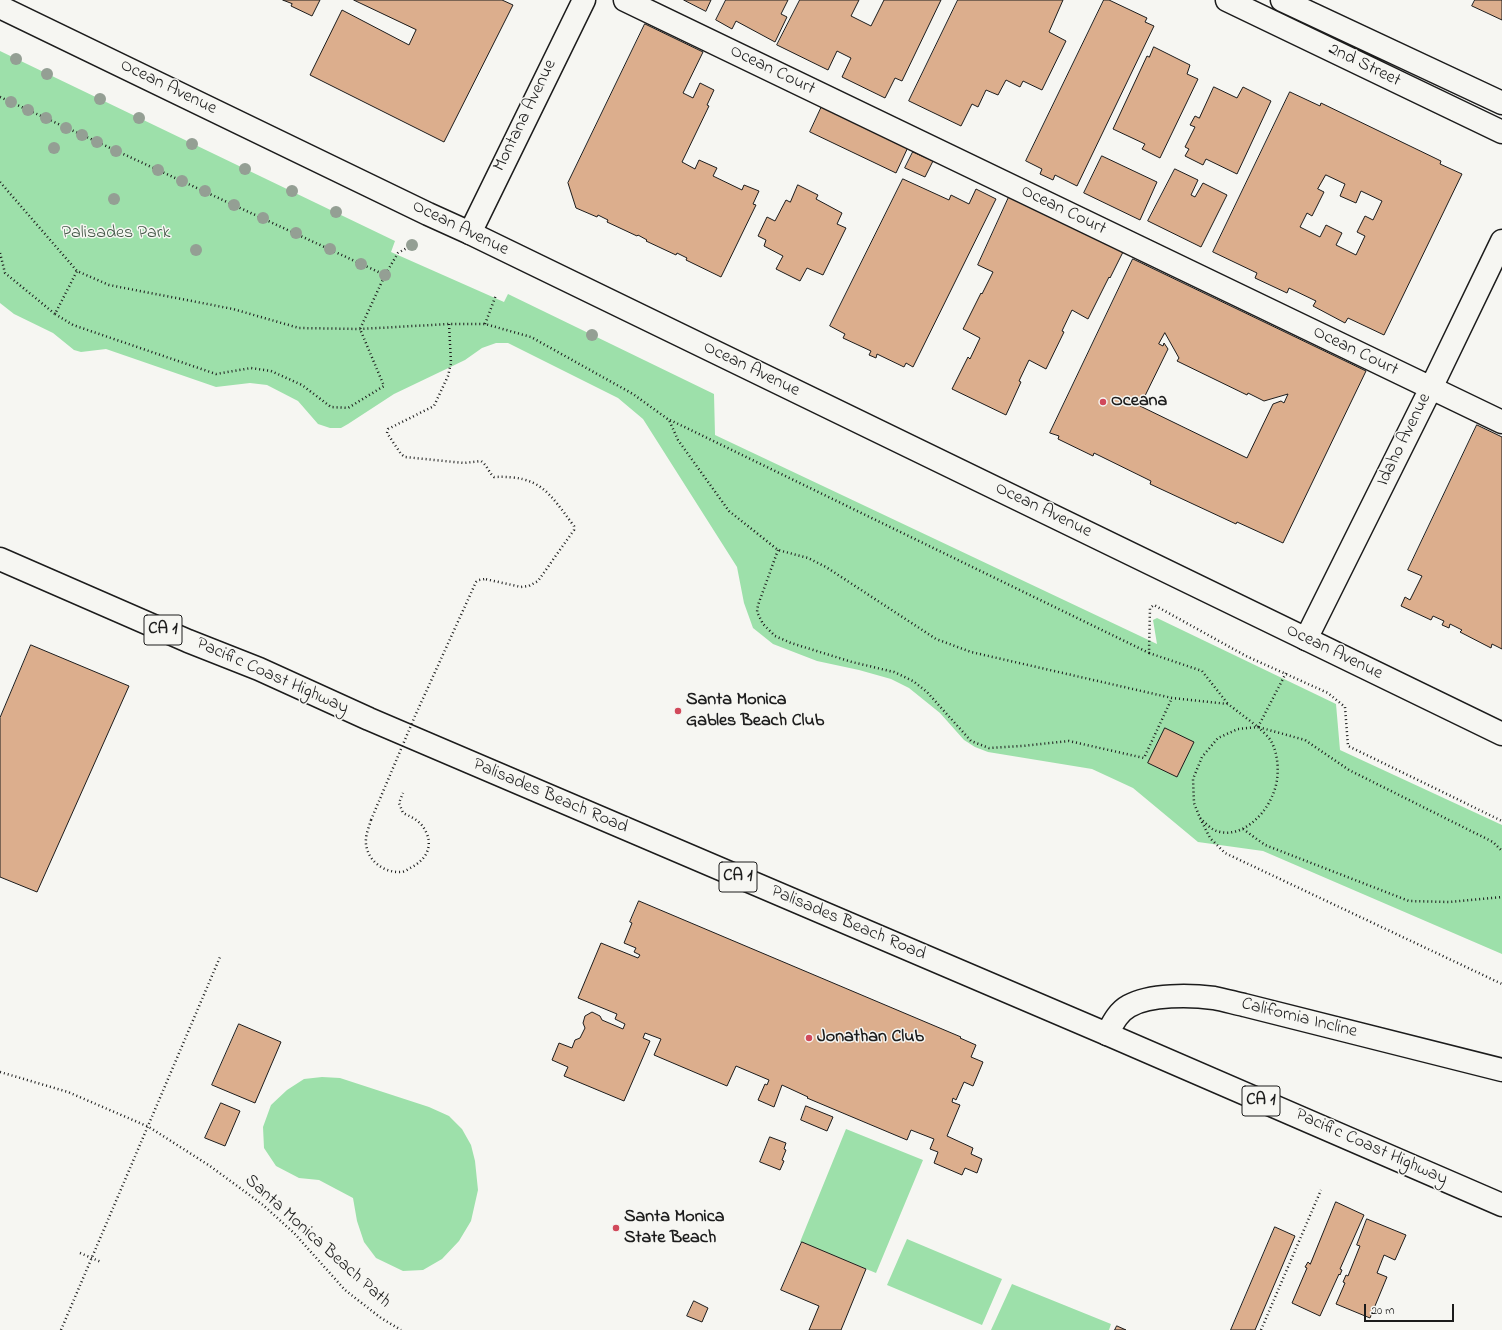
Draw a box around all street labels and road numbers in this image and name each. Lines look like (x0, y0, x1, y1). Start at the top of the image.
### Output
street label: 2nd Street (1324, 39, 1404, 93)
street label: Ocean Court (726, 41, 818, 101)
street label: Ocean Avenue (116, 55, 220, 121)
street label: Montana Avenue (490, 57, 562, 175)
street label: Ocean Court (1017, 181, 1109, 241)
street label: Ocean Avenue (408, 196, 512, 262)
street label: Ocean Court (1309, 322, 1401, 382)
street label: Ocean Avenue (699, 337, 803, 403)
street label: Idaho Avenue (1373, 390, 1437, 490)
street label: Ocean Avenue (991, 478, 1095, 544)
road number: CA 1 (144, 615, 182, 645)
street label: Ocean Avenue (1282, 620, 1386, 686)
street label: Pacific Coast Highway (193, 634, 351, 720)
street label: Palisades Beach Road (469, 755, 631, 839)
road number: CA 1 (719, 862, 757, 892)
street label: Palisades Beach Road (767, 882, 929, 966)
street label: California Incline (1239, 994, 1359, 1044)
road number: CA 1 (1242, 1086, 1280, 1116)
street label: Pacific Coast Highway (1292, 1105, 1450, 1191)
street label: Santa Monica Beach Path (239, 1171, 395, 1313)

